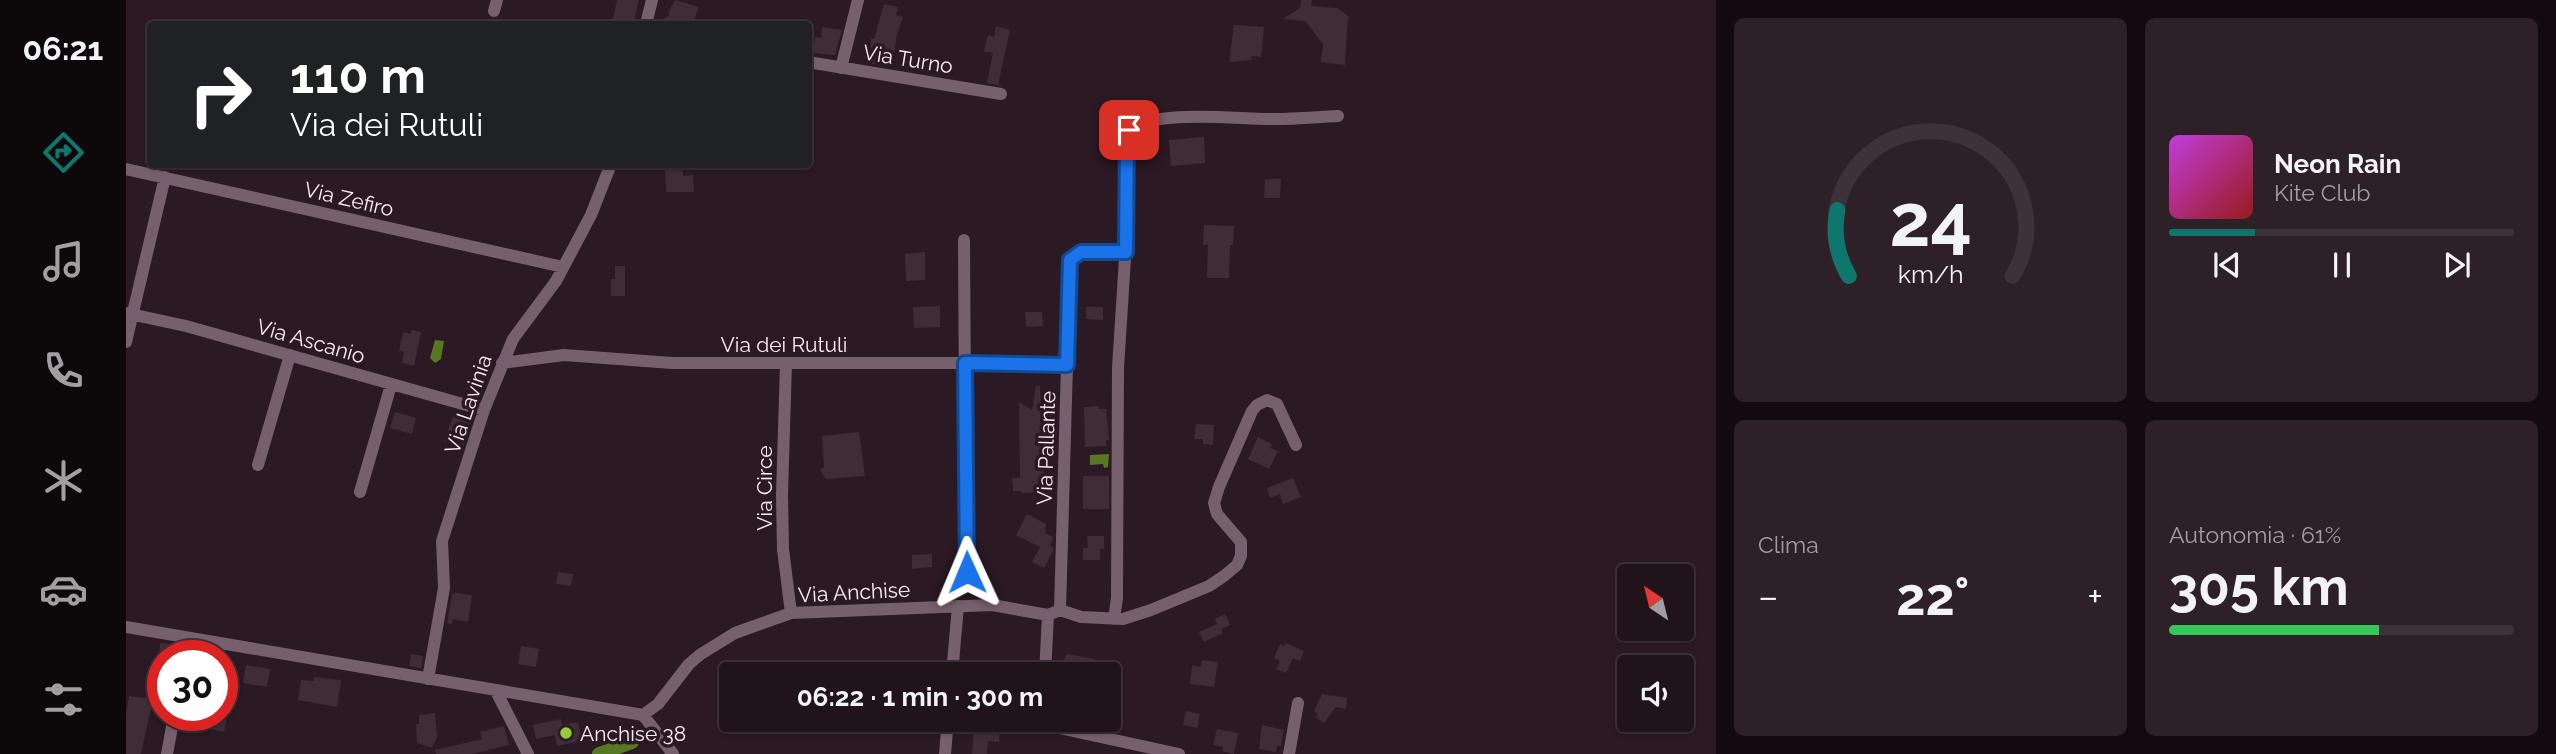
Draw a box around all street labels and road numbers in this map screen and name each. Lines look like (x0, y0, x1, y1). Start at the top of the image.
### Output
street label: Via Turno (861, 40, 955, 78)
street label: Via Zefiro (302, 177, 396, 221)
street label: Via Ascanio (254, 314, 368, 368)
street label: Via dei Rutuli (721, 332, 847, 357)
street label: Via Lavinia (439, 351, 497, 457)
street label: Via Pallante (1032, 390, 1060, 506)
street label: Via Circe (752, 445, 777, 531)
street label: Via Anchise (797, 577, 911, 607)

